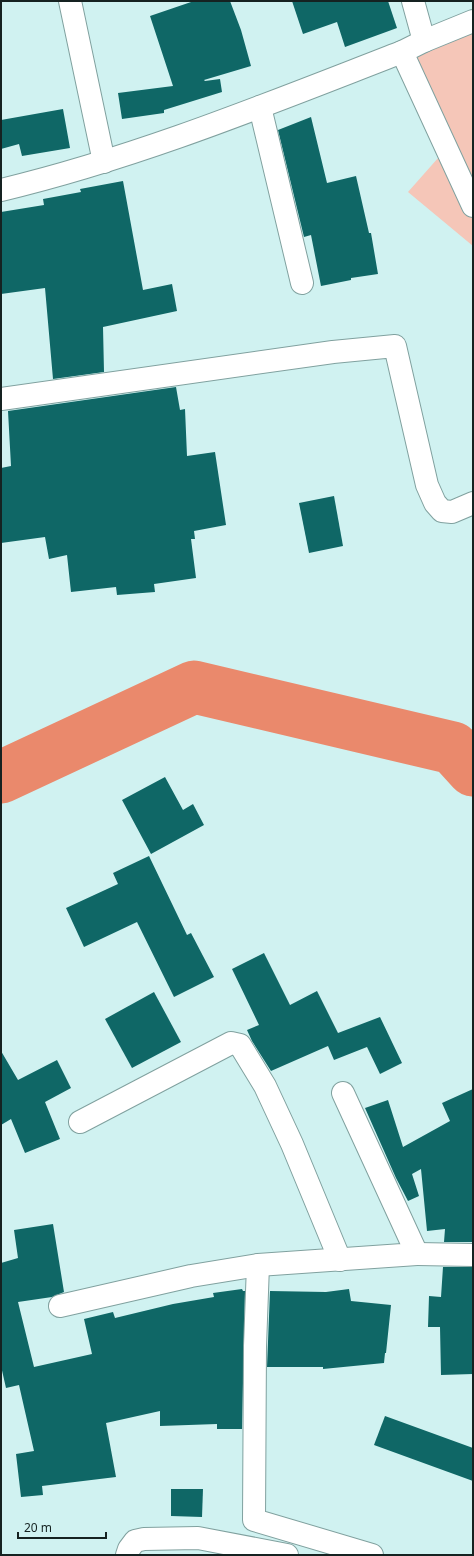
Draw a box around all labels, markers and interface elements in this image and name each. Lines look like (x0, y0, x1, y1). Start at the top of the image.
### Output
scale bar (18, 1514, 106, 1540)
text: 20 m (24, 1519, 52, 1536)

